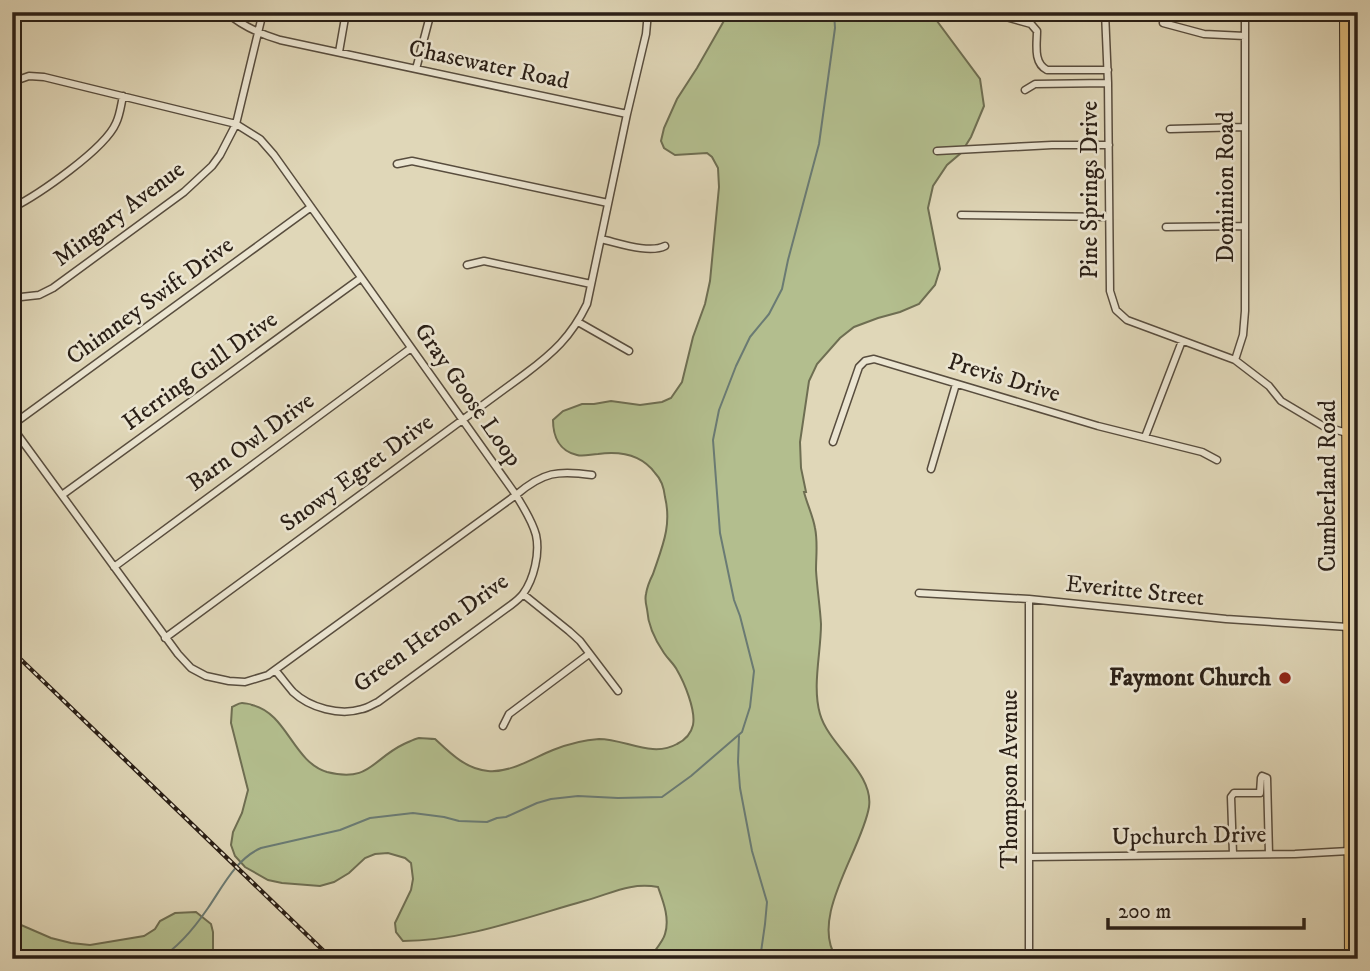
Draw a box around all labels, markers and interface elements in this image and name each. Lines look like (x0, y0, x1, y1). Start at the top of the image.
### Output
street label: Chasewater Road (406, 33, 572, 97)
street label: Pine Springs Drive (1075, 101, 1105, 279)
street label: Dominion Road (1211, 111, 1241, 263)
street label: Mingary Avenue (47, 155, 191, 273)
street label: Chimney Swift Drive (60, 230, 240, 372)
street label: Herring Gull Drive (117, 305, 284, 437)
street label: Gray Goose Loop (407, 317, 529, 473)
street label: Previs Drive (944, 347, 1064, 409)
street label: Barn Owl Drive (182, 386, 320, 498)
street label: Cumberland Road (1313, 400, 1343, 572)
street label: Snowy Egret Drive (274, 407, 440, 539)
street label: Green Heron Drive (347, 567, 515, 699)
street label: Everitte Street (1064, 569, 1206, 613)
place label: Faymont Church (1109, 663, 1271, 693)
marker: Faymont Church (1277, 670, 1293, 686)
street label: Thompson Avenue (995, 689, 1025, 869)
street label: Upchurch Drive (1111, 820, 1267, 852)
scale bar (1108, 887, 1304, 931)
text: 200 m (1118, 899, 1171, 925)

